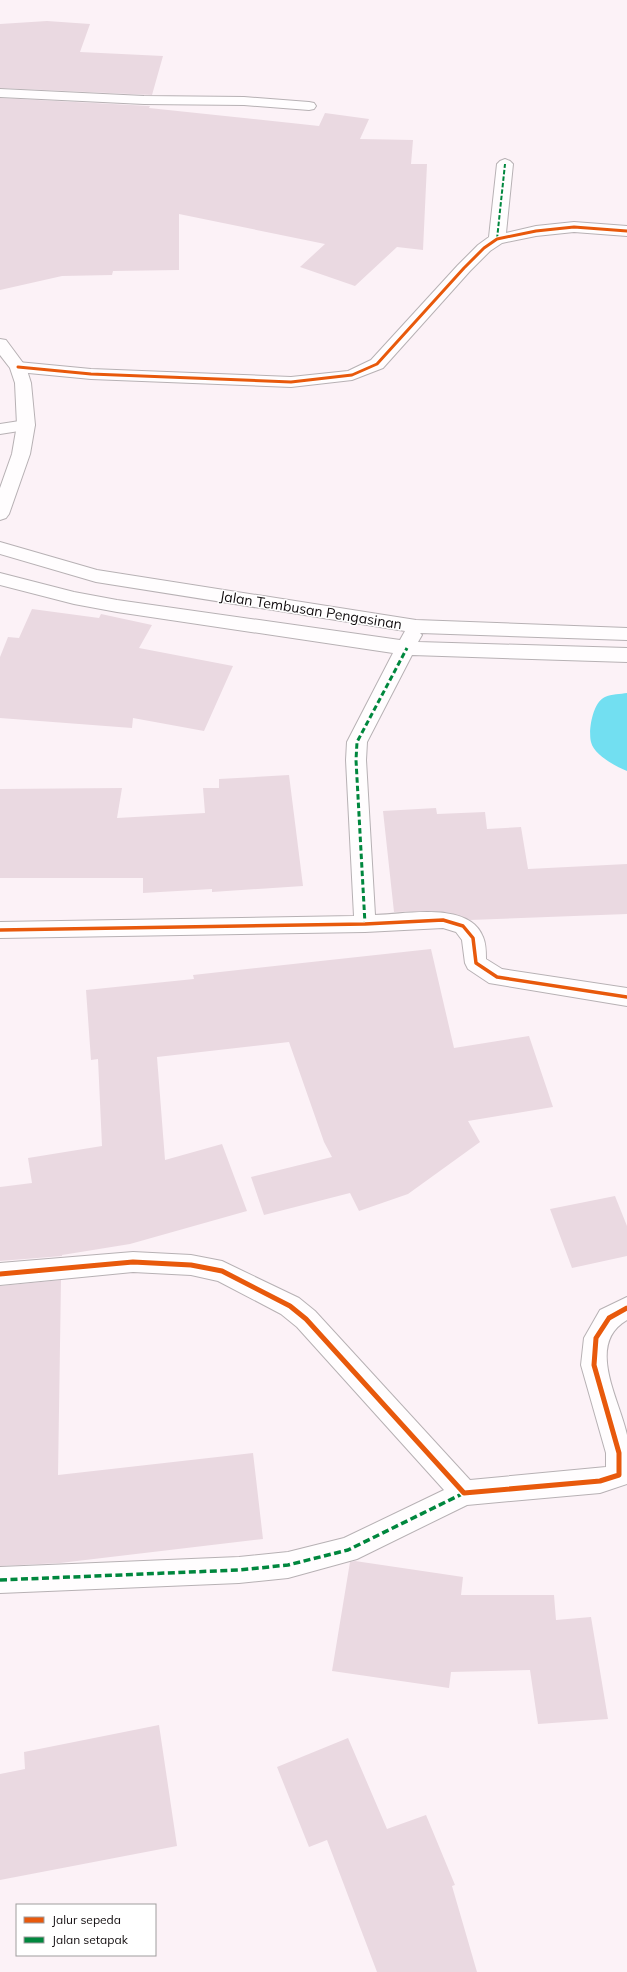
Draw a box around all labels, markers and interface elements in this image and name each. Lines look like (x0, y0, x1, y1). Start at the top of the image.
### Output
street label: Jalan Tembusan Pengasinan (219, 587, 403, 633)
legend (16, 1904, 156, 1956)
text: Jalur sepeda (52, 1912, 121, 1927)
text: Jalan setapak (52, 1932, 129, 1947)

